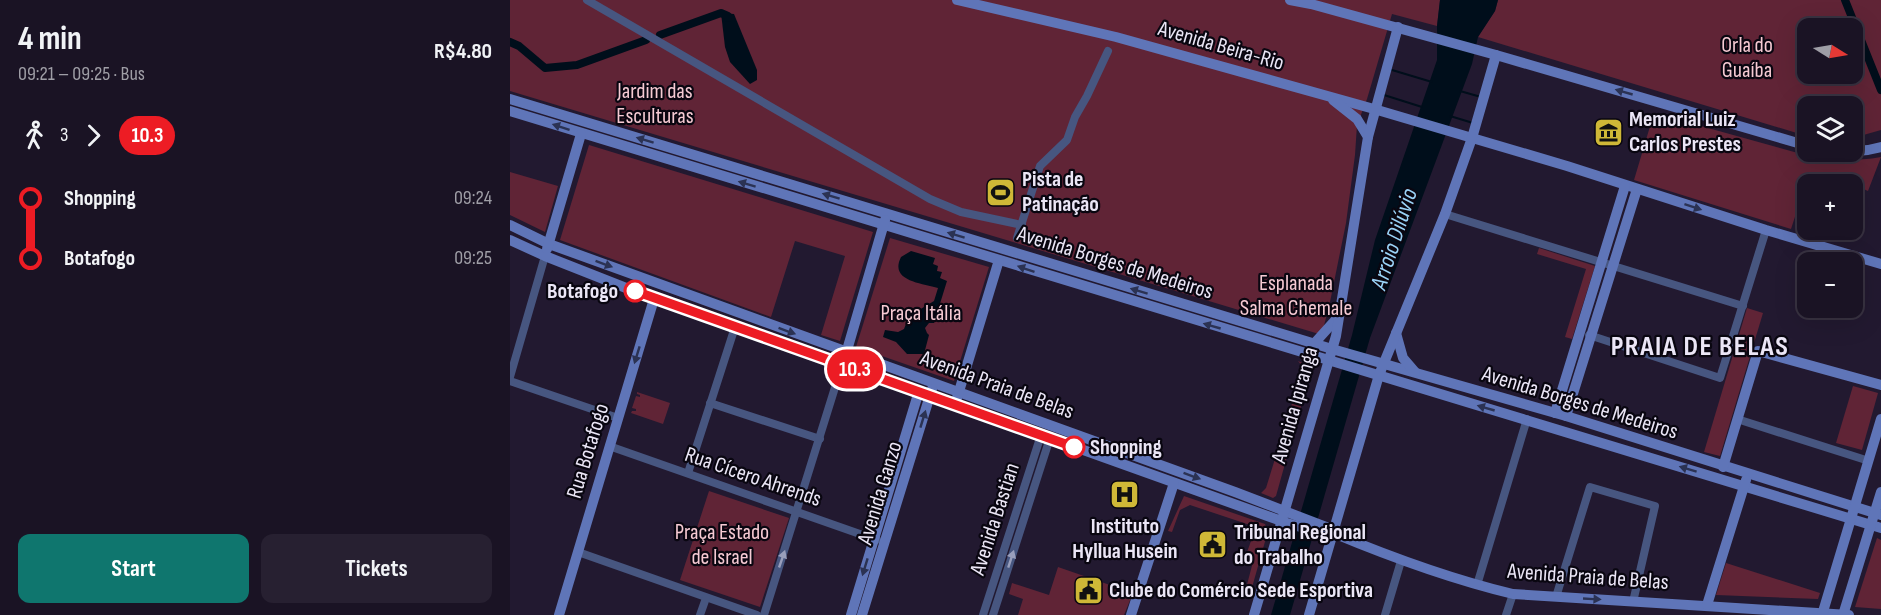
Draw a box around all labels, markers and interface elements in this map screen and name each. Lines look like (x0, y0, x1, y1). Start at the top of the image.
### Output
street label: Avenida Beira-Rio (1154, 15, 1287, 77)
north arrow (1797, 18, 1863, 84)
map controls (1797, 18, 1863, 318)
text: 4 min (18, 19, 82, 59)
park label: Orla do Guaíba (1721, 32, 1773, 84)
text: R$4.80 (434, 38, 492, 65)
text: 09:21 – 09:25 · Bus (18, 62, 145, 86)
park label: Jardim das Esculturas (616, 78, 694, 130)
one-way arrow (1615, 87, 1633, 96)
button: layers (1797, 96, 1863, 162)
place label: Memorial Luiz Carlos Prestes (1629, 106, 1741, 158)
museum icon: Memorial Luiz Carlos Prestes (1592, 116, 1624, 148)
icon: walk (18, 119, 51, 152)
icon: forward (77, 119, 110, 152)
one-way arrow (552, 122, 570, 132)
text: 3 (60, 123, 68, 147)
text: 10.3 (131, 123, 163, 148)
one-way arrow (636, 135, 654, 144)
place label: Pista de Patinação (1022, 166, 1099, 218)
button: + (1797, 174, 1863, 240)
sports icon: Pista de Patinação (985, 176, 1017, 208)
one-way arrow (738, 179, 756, 188)
text: Shopping (64, 185, 136, 212)
water label: Arroio Dilúvio (1364, 185, 1424, 294)
text: 09:24 (454, 186, 492, 210)
one-way arrow (822, 191, 840, 200)
one-way arrow (1684, 202, 1702, 212)
street label: Avenida Borges de Medeiros (1013, 220, 1216, 306)
one-way arrow (947, 230, 965, 239)
text: Botafogo (64, 245, 135, 272)
text: 09:25 (454, 246, 492, 270)
button: − (1797, 252, 1863, 318)
one-way arrow (595, 259, 613, 269)
one-way arrow (1017, 264, 1035, 273)
park label: Esplanada Salma Chemale (1240, 270, 1352, 322)
place label: Botafogo (547, 278, 618, 305)
marker: Botafogo (624, 280, 646, 302)
one-way arrow (1130, 286, 1148, 295)
park label: Praça Itália (881, 300, 961, 327)
one-way arrow (1203, 321, 1221, 330)
one-way arrow (778, 326, 796, 336)
district label: PRAIA DE BELAS (1611, 330, 1789, 363)
street label: Avenida Praia de Belas (916, 344, 1078, 425)
street label: Avenida Ipiranga (1265, 344, 1324, 467)
one-way arrow (632, 346, 641, 364)
line badge: 10.3 (813, 350, 897, 388)
text: 10.3 (839, 357, 871, 382)
street label: Avenida Borges de Medeiros (1478, 360, 1681, 446)
street label: Rua Botafogo (561, 400, 615, 502)
one-way arrow (1477, 403, 1495, 412)
one-way arrow (919, 410, 928, 428)
place label: Shopping (1090, 434, 1162, 461)
marker: Shopping (1063, 436, 1085, 458)
street label: Avenida Ganzo (851, 438, 908, 549)
street label: Rua Cícero Ahrends (681, 441, 825, 513)
street label: Avenida Bastian (964, 460, 1026, 579)
one-way arrow (1679, 463, 1697, 473)
one-way arrow (1183, 471, 1201, 481)
hospital icon: Instituto Hyllua Husein (1109, 478, 1141, 510)
place label: Instituto Hyllua Husein (1072, 513, 1178, 565)
park label: Praça Estado de Israel (675, 519, 769, 571)
place label: Tribunal Regional do Trabalho (1234, 519, 1366, 571)
public building icon: Tribunal Regional do Trabalho (1197, 529, 1229, 561)
button: Start (18, 534, 249, 603)
button: Tickets (261, 534, 492, 603)
one-way arrow (777, 550, 787, 568)
one-way arrow (1007, 550, 1016, 568)
street label: Avenida Praia de Belas (1506, 558, 1670, 596)
one-way arrow (860, 559, 869, 577)
public building icon: Clube do Comércio Sede Esportiva (1072, 574, 1104, 606)
place label: Clube do Comércio Sede Esportiva (1109, 577, 1373, 604)
one-way arrow (1583, 595, 1602, 604)

